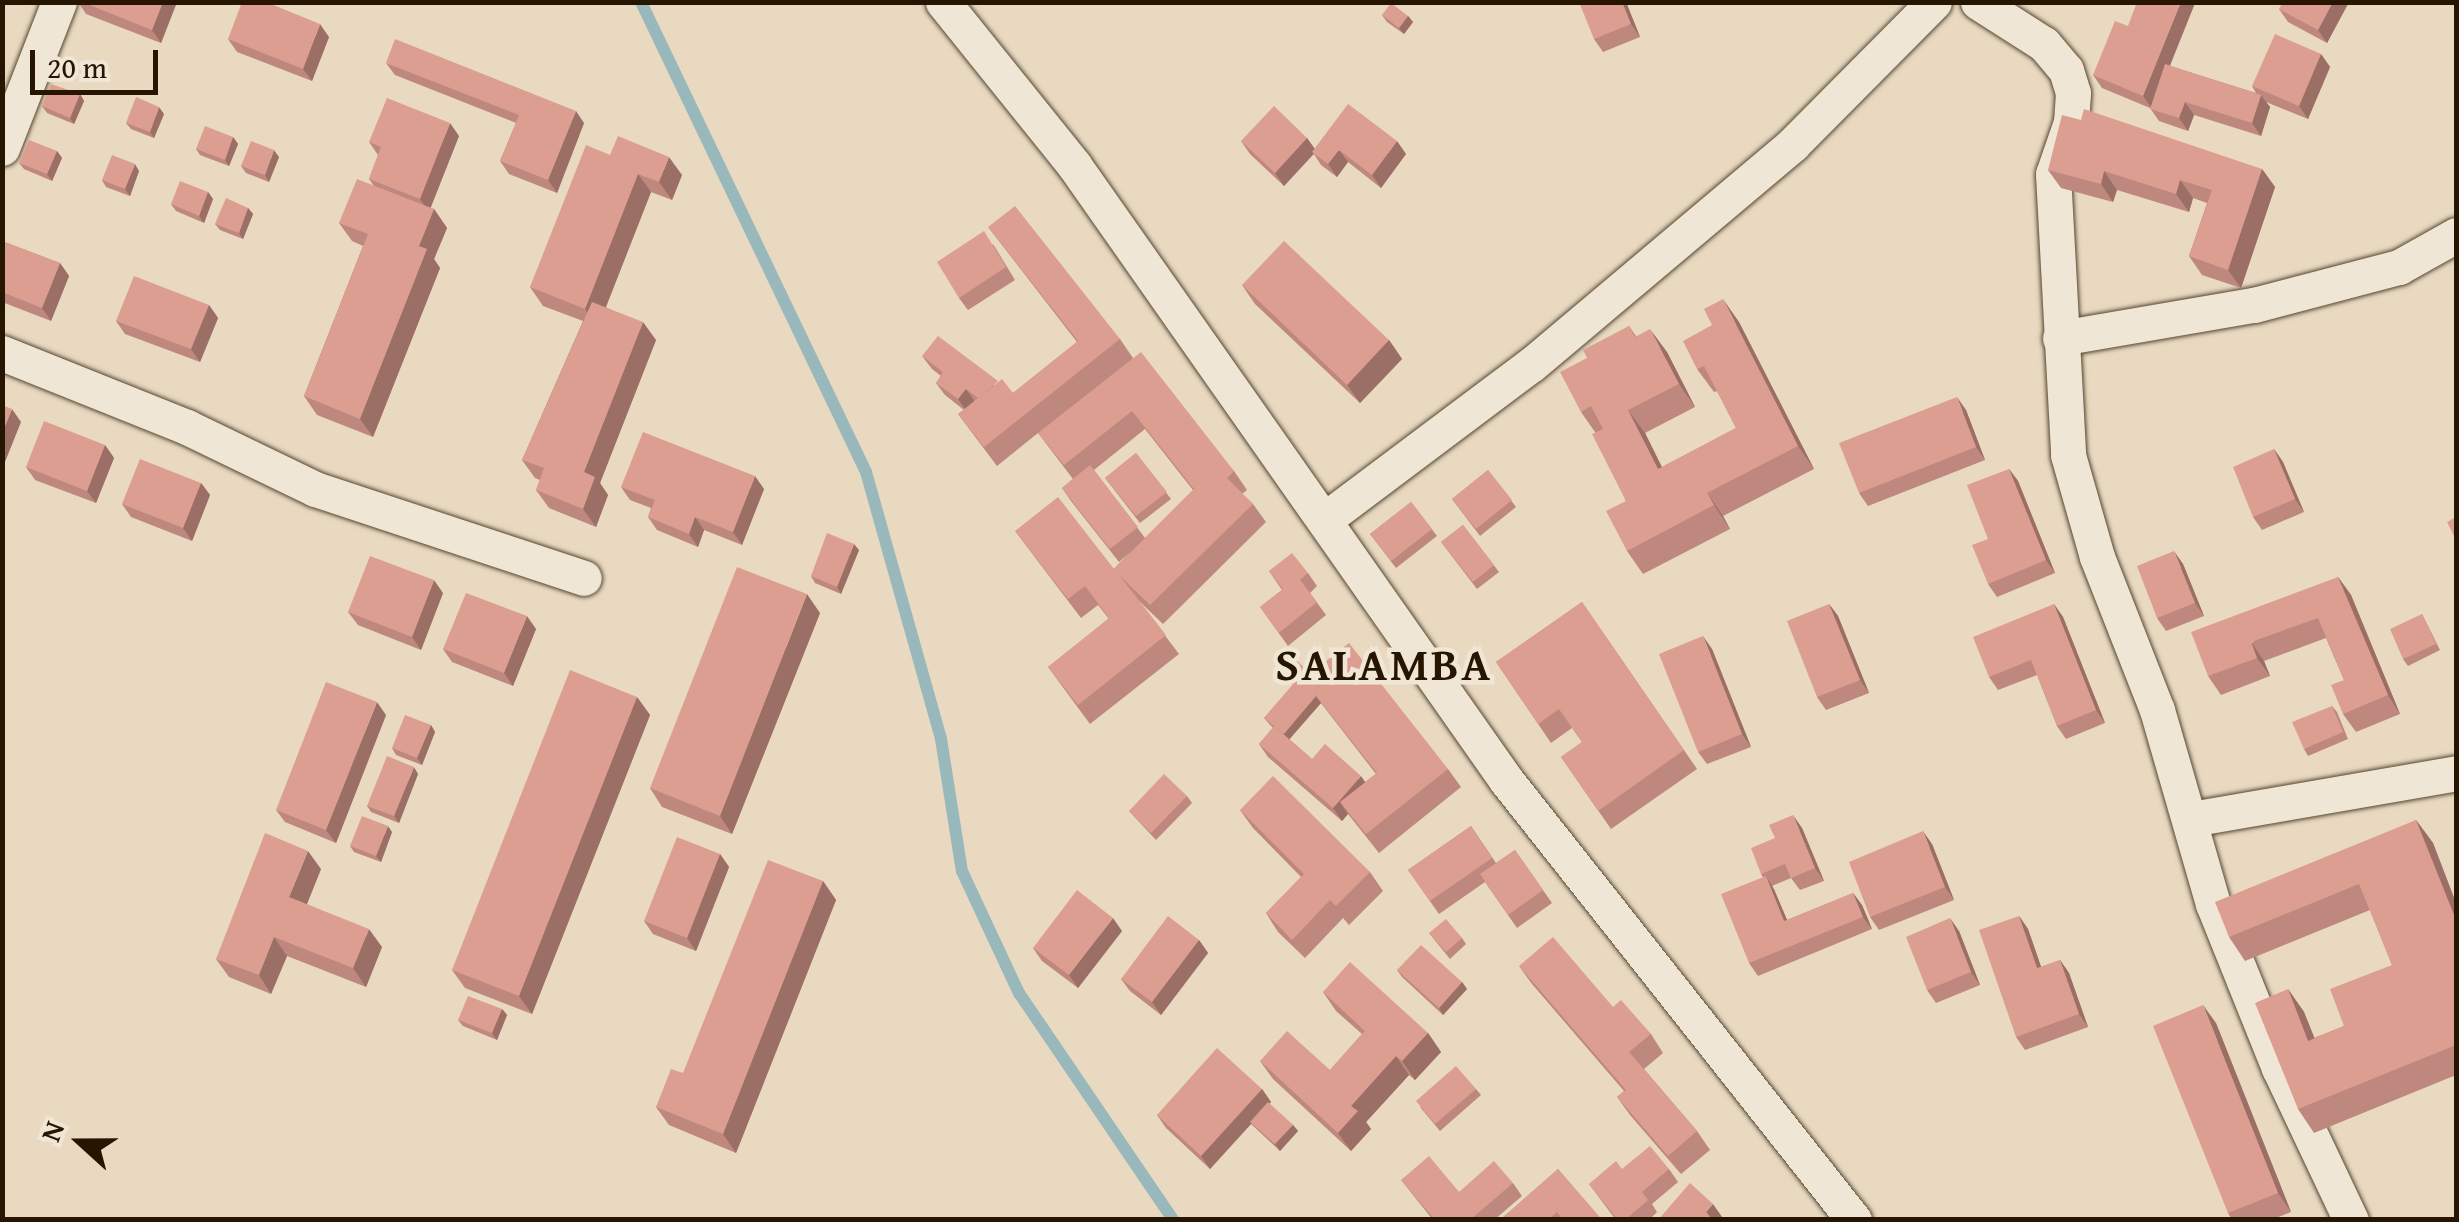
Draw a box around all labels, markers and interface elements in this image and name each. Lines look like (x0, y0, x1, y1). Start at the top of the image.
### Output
scale bar (35, 30, 162, 92)
text: 20 m (47, 45, 107, 89)
district label: SALAMBA (1275, 637, 1493, 691)
north arrow (30, 1092, 130, 1192)
text: N (29, 1115, 74, 1147)

